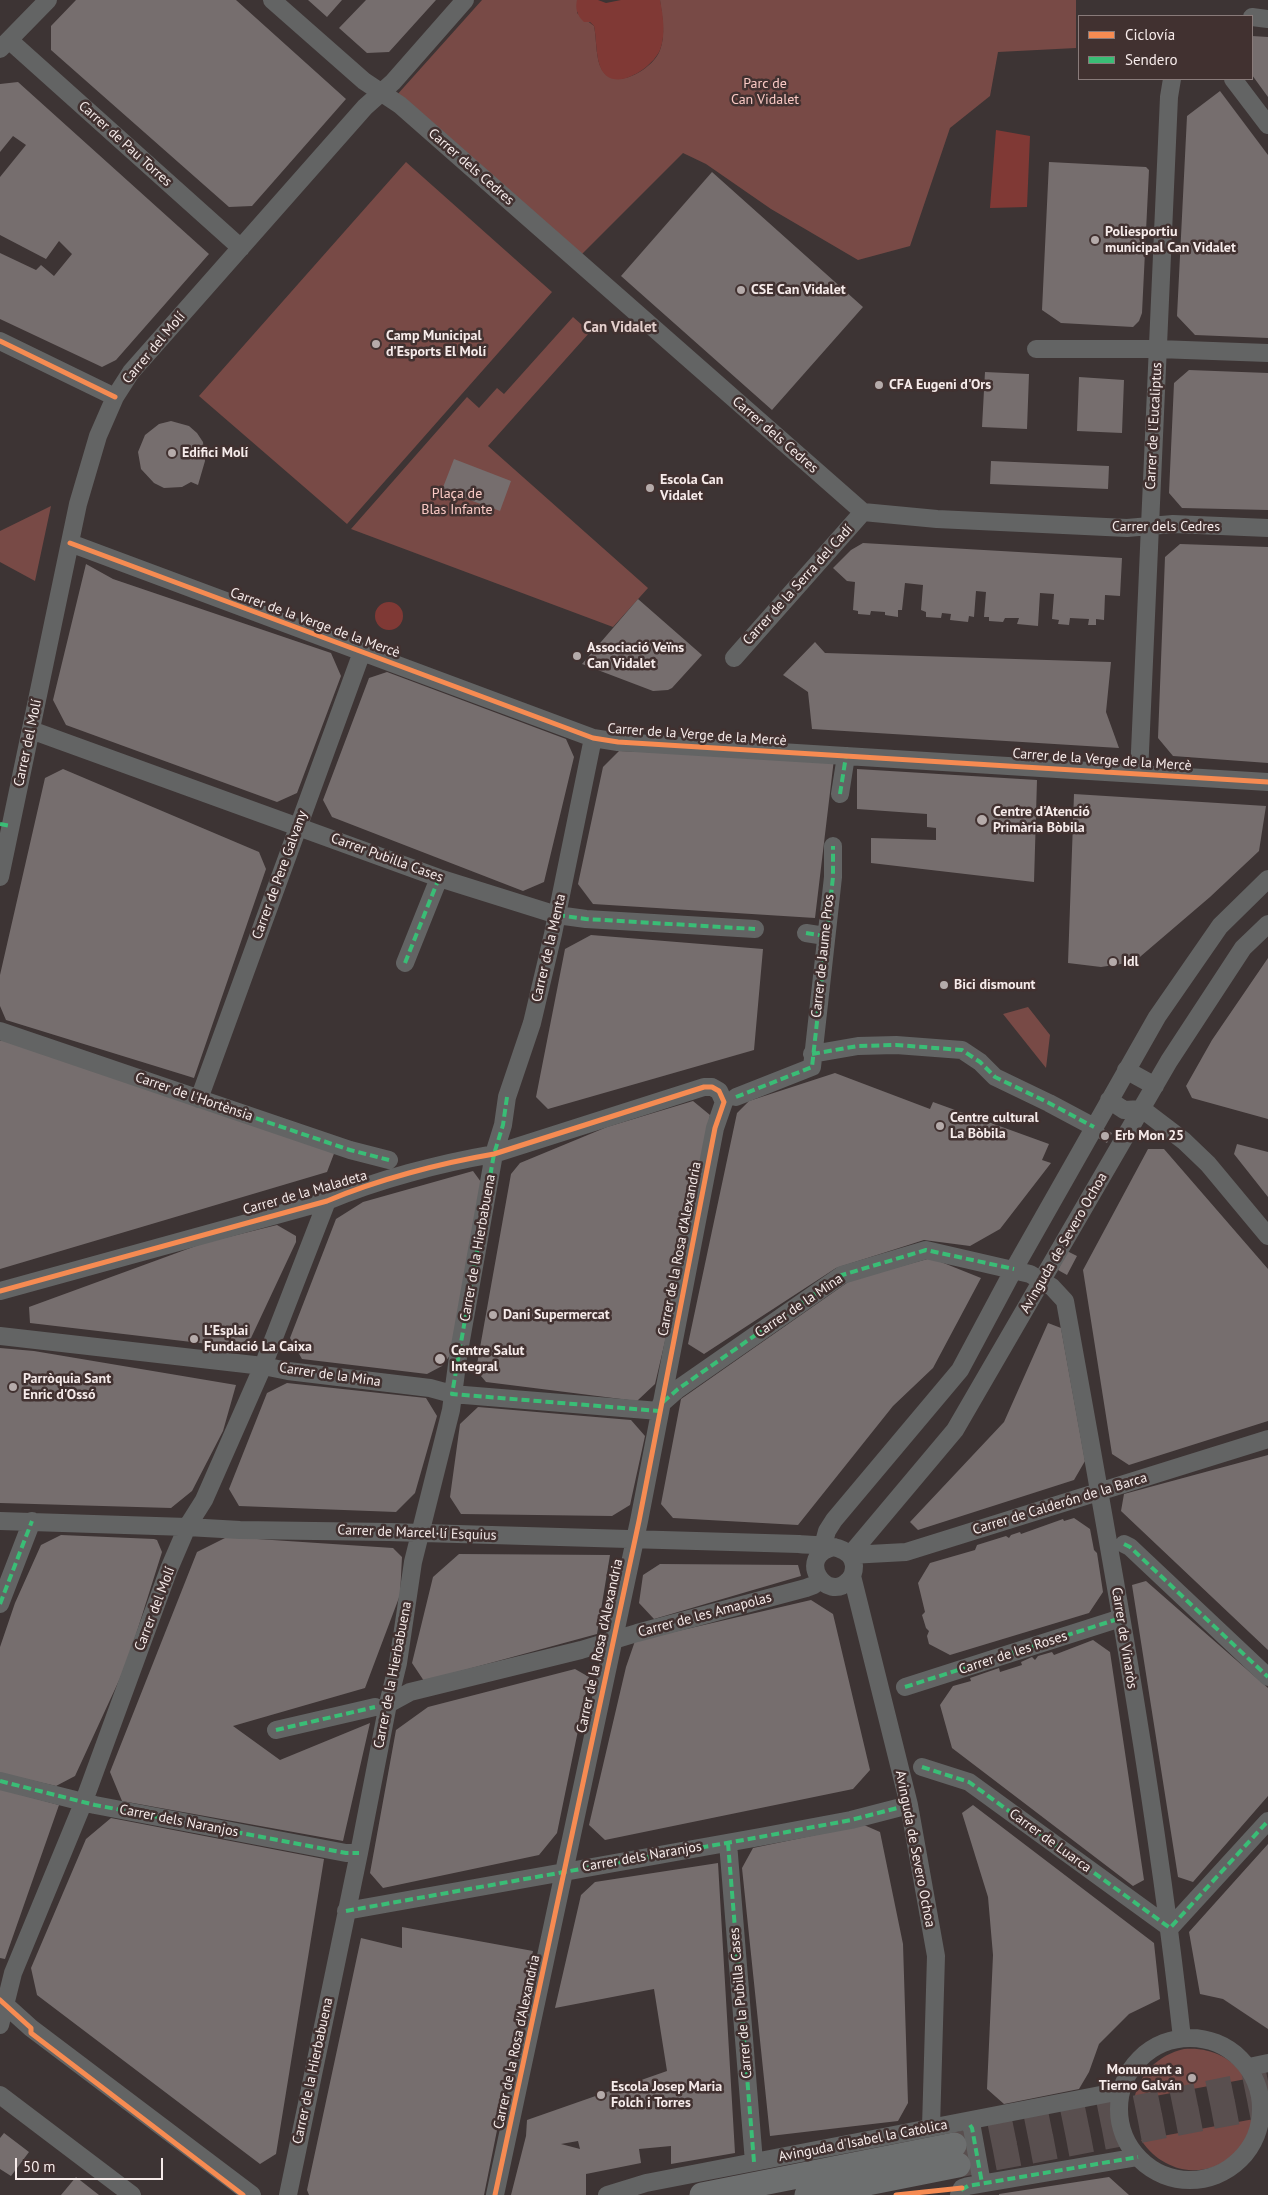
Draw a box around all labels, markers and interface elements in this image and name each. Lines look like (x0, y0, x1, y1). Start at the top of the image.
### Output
legend (1078, 15, 1253, 80)
text: Ciclovía (1125, 25, 1175, 44)
text: Sendero (1125, 50, 1178, 69)
park label: Parc de Can Vidalet (731, 76, 799, 108)
street label: Carrer de Pau Torres (75, 98, 175, 190)
street label: Carrer dels Cedres (425, 125, 517, 209)
place label: Poliesportiu municipal Can Vidalet (1105, 224, 1236, 256)
marker: Poliesportiu municipal Can Vidalet (1089, 234, 1101, 246)
place label: CSE Can Vidalet (751, 282, 846, 298)
marker: CSE Can Vidalet (735, 284, 747, 296)
street label: Carrer del Molí (119, 309, 189, 387)
district label: Can Vidalet (583, 319, 657, 337)
place label: Camp Municipal d’Esports El Molí (386, 328, 486, 361)
marker: Camp Municipal d’Esports El Molí (370, 338, 382, 350)
street label: Carrer de l'Eucaliptus (1142, 362, 1166, 490)
place label: CFA Eugeni d'Ors (889, 377, 991, 393)
marker: CFA Eugeni d'Ors (873, 379, 885, 391)
street label: Carrer dels Cedres (729, 393, 821, 477)
place label: Edifici Molí (182, 445, 248, 461)
marker: Edifici Molí (166, 447, 178, 459)
place label: Escola Can Vidalet (660, 472, 723, 504)
marker: Escola Can Vidalet (644, 482, 656, 494)
park label: Plaça de Blas Infante (421, 486, 493, 518)
street label: Carrer dels Cedres (1112, 519, 1220, 535)
street label: Carrer de la Serra del Cadí (740, 521, 856, 649)
street label: Carrer de la Verge de la Mercè (228, 584, 402, 662)
place label: Associació Veïns Can Vidalet (587, 640, 684, 672)
marker: Associació Veïns Can Vidalet (571, 650, 583, 662)
street label: Carrer del Molí (11, 698, 45, 788)
street label: Carrer de la Verge de la Mercè (607, 720, 787, 750)
street label: Carrer de la Verge de la Mercè (1012, 745, 1192, 775)
place label: Centre d'Atenció Primària Bòbila (993, 804, 1090, 836)
street label: Carrer de Pere Galvany (249, 808, 311, 942)
marker: Centre d'Atenció Primària Bòbila (975, 813, 989, 827)
street label: Carrer Pubilla Cases (328, 830, 446, 886)
street label: Carrer de la Menta (528, 892, 570, 1004)
street label: Carrer de Jaume Pros (808, 893, 838, 1019)
place label: Idl (1123, 954, 1139, 970)
marker: Idl (1107, 956, 1119, 968)
place label: Bici dismount (954, 977, 1035, 993)
marker: Bici dismount (938, 979, 950, 991)
street label: Carrer de l'Hortènsia (133, 1069, 255, 1125)
place label: Centre cultural La Bòbila (950, 1110, 1039, 1142)
marker: Centre cultural La Bòbila (934, 1120, 946, 1132)
place label: Erb Mon 25 (1115, 1128, 1184, 1144)
marker: Erb Mon 25 (1099, 1130, 1111, 1142)
street label: Carrer de la Rosa d'Alexandria (655, 1160, 705, 1338)
street label: Carrer de la Maladeta (241, 1167, 369, 1219)
street label: Avinguda de Severo Ochoa (1017, 1170, 1111, 1316)
street label: Carrer de la Hierbabuena (457, 1173, 499, 1323)
street label: Carrer de la Mina (752, 1270, 846, 1342)
place label: Dani Supermercat (503, 1307, 610, 1323)
marker: Dani Supermercat (487, 1309, 499, 1321)
place label: L'Esplai Fundació La Caixa (204, 1323, 312, 1355)
marker: L'Esplai Fundació La Caixa (188, 1333, 200, 1345)
place label: Centre Salut Integral (451, 1343, 524, 1375)
marker: Centre Salut Integral (433, 1352, 447, 1366)
street label: Carrer de la Mina (278, 1360, 382, 1390)
place label: Parròquia Sant Enric d'Ossó (23, 1371, 111, 1404)
marker: Parròquia Sant Enric d'Ossó (7, 1381, 19, 1393)
street label: Carrer de Calderón de la Barca (971, 1469, 1149, 1539)
street label: Carrer de Marcel·lí Esquius (337, 1522, 497, 1544)
street label: Carrer de la Rosa d'Alexandria (573, 1557, 627, 1735)
street label: Carrer del Molí (131, 1565, 179, 1653)
street label: Carrer de Vinaròs (1108, 1586, 1140, 1690)
street label: Carrer de les Amapolas (636, 1589, 774, 1641)
street label: Carrer de la Hierbabuena (371, 1600, 415, 1750)
street label: Carrer de les Roses (957, 1628, 1069, 1678)
street label: Avinguda de Severo Ochoa (892, 1769, 938, 1929)
street label: Carrer dels Naranjos (118, 1801, 240, 1841)
street label: Carrer de Luarca (1006, 1805, 1094, 1877)
street label: Carrer dels Naranjos (581, 1838, 703, 1876)
street label: Carrer de la Pubilla Cases (726, 1927, 756, 2079)
street label: Carrer de la Rosa d'Alexandria (490, 1953, 544, 2131)
street label: Carrer de la Hierbabuena (289, 1996, 337, 2146)
place label: Monument a Tierno Galván (1099, 2062, 1182, 2094)
marker: Monument a Tierno Galván (1186, 2072, 1198, 2084)
place label: Escola Josep Maria Folch i Torres (611, 2079, 722, 2112)
marker: Escola Josep Maria Folch i Torres (595, 2089, 607, 2101)
street label: Avinguda d'Isabel la Catòlica (777, 2116, 949, 2166)
scale bar (18, 2148, 165, 2180)
text: 50 m (23, 2157, 56, 2176)

